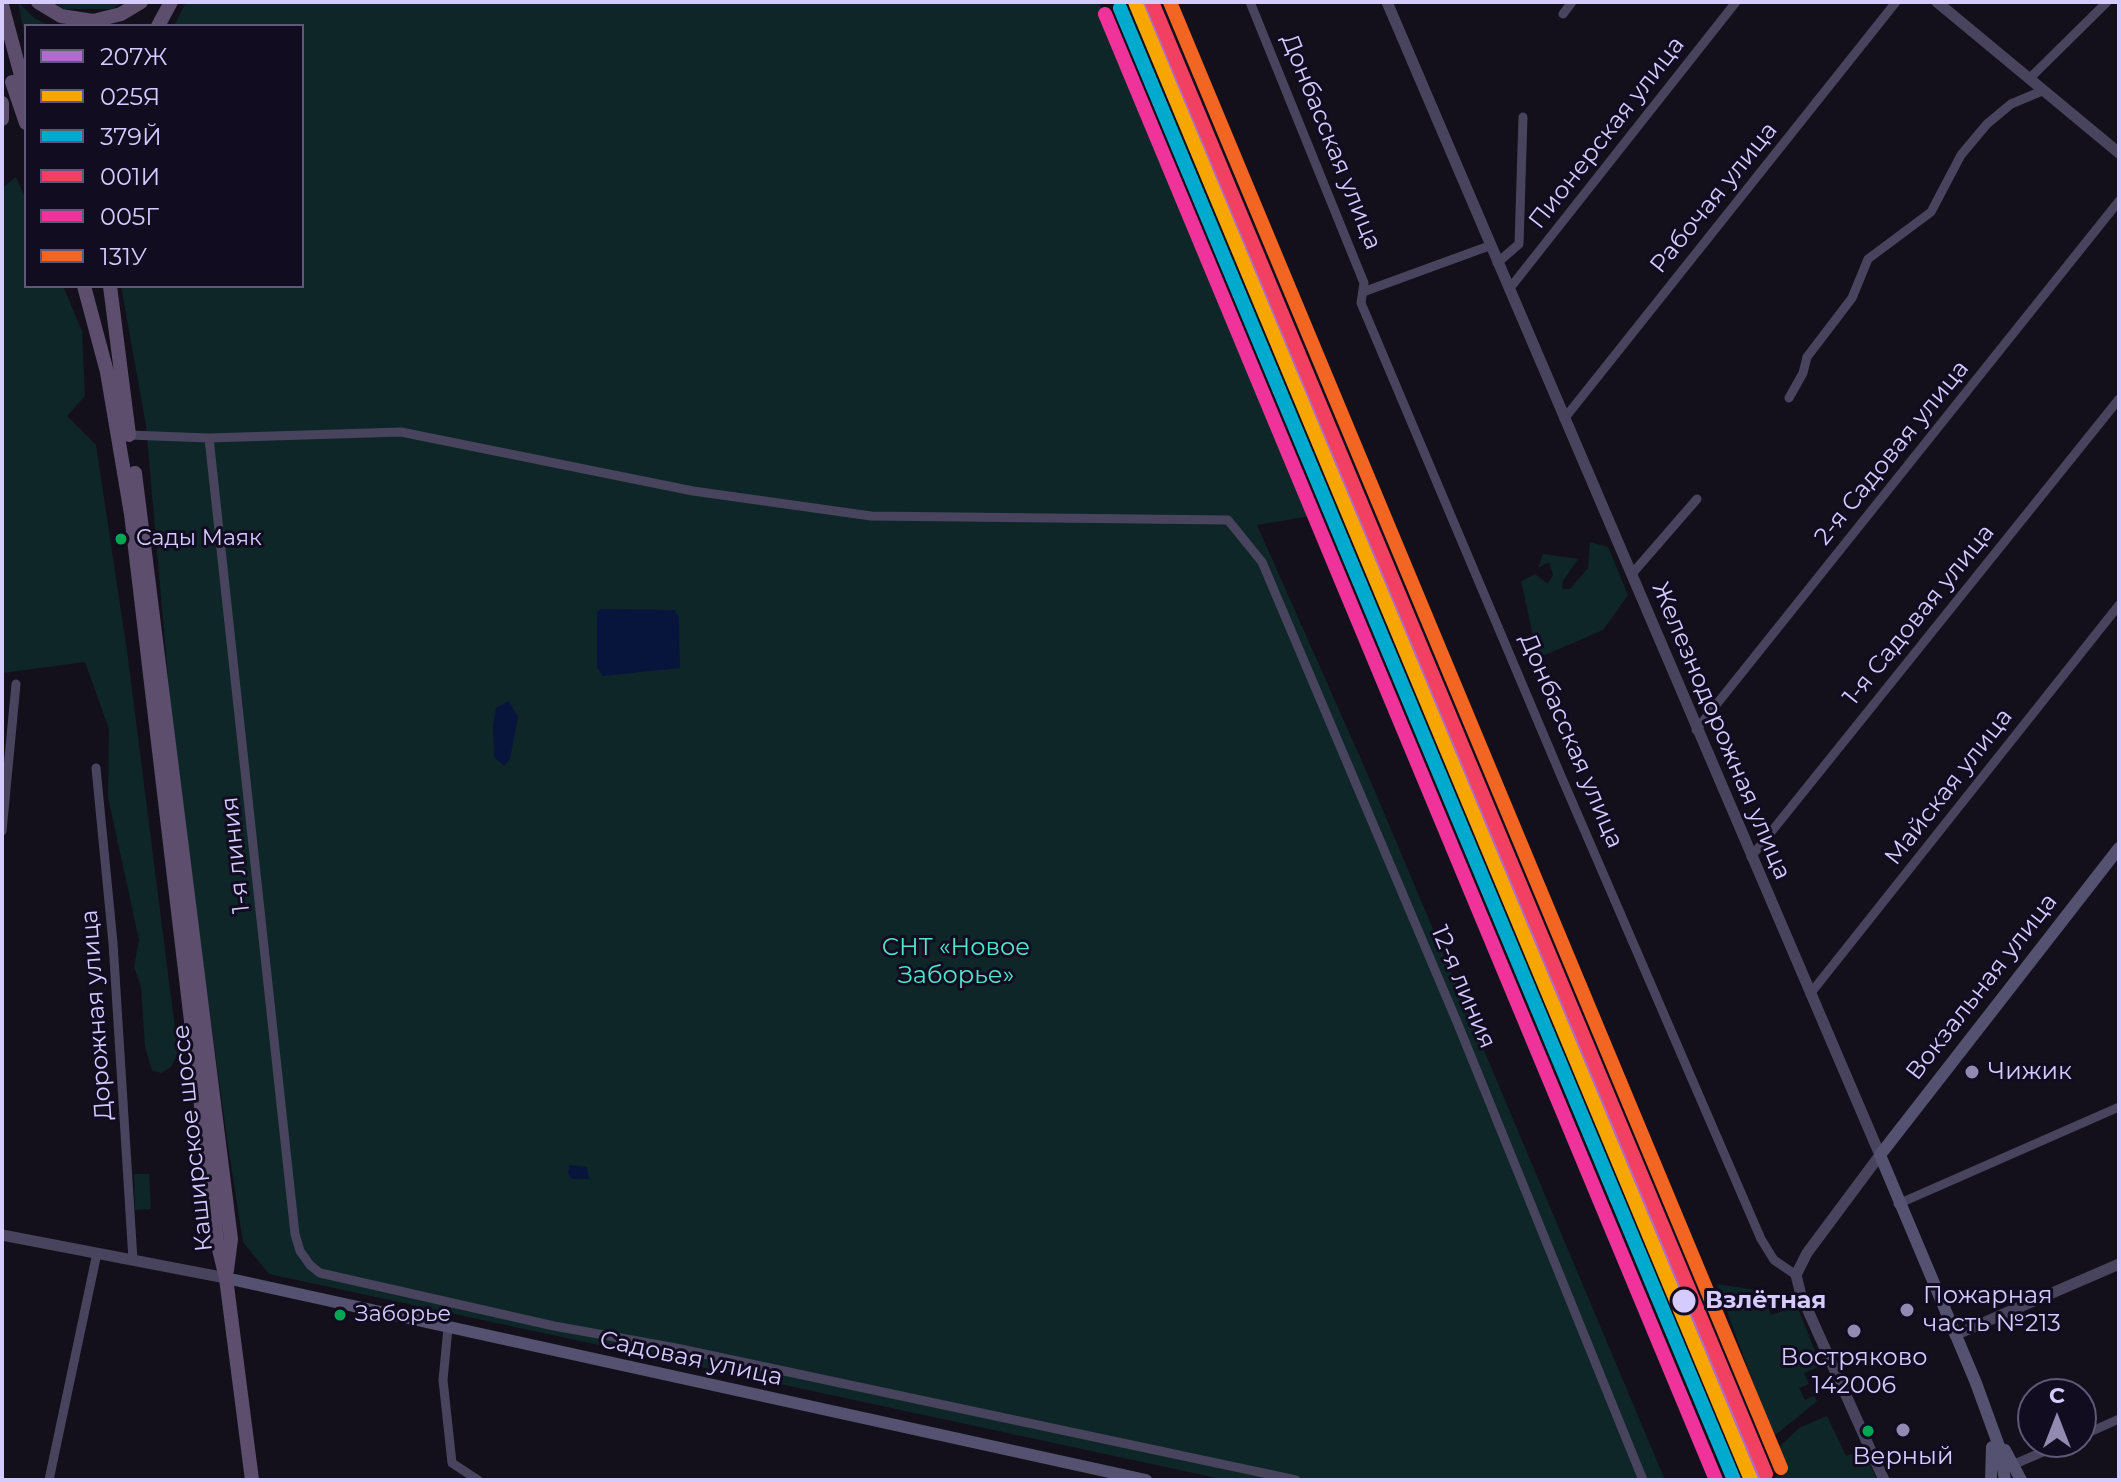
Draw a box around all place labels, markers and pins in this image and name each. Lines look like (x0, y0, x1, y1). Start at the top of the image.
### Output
place label: Сады Маяк (136, 526, 262, 552)
marker: Сады Маяк (113, 531, 129, 547)
place label: Чижик (1988, 1058, 2072, 1086)
marker: Чижик (1963, 1063, 1981, 1081)
place label: Пожарная часть №213 (1923, 1282, 2061, 1338)
marker: Взлётная (1670, 1287, 1698, 1315)
place label: Взлётная (1705, 1287, 1826, 1315)
marker: Пожарная часть №213 (1898, 1301, 1916, 1319)
place label: Заборье (355, 1302, 451, 1328)
marker: Заборье (332, 1307, 348, 1323)
marker: Востряково 142006 (1845, 1322, 1863, 1340)
place label: Востряково 142006 (1780, 1344, 1928, 1400)
marker: Верный (1894, 1421, 1912, 1439)
unlabelled marker (1860, 1423, 1876, 1439)
place label: Верный (1853, 1443, 1953, 1471)

